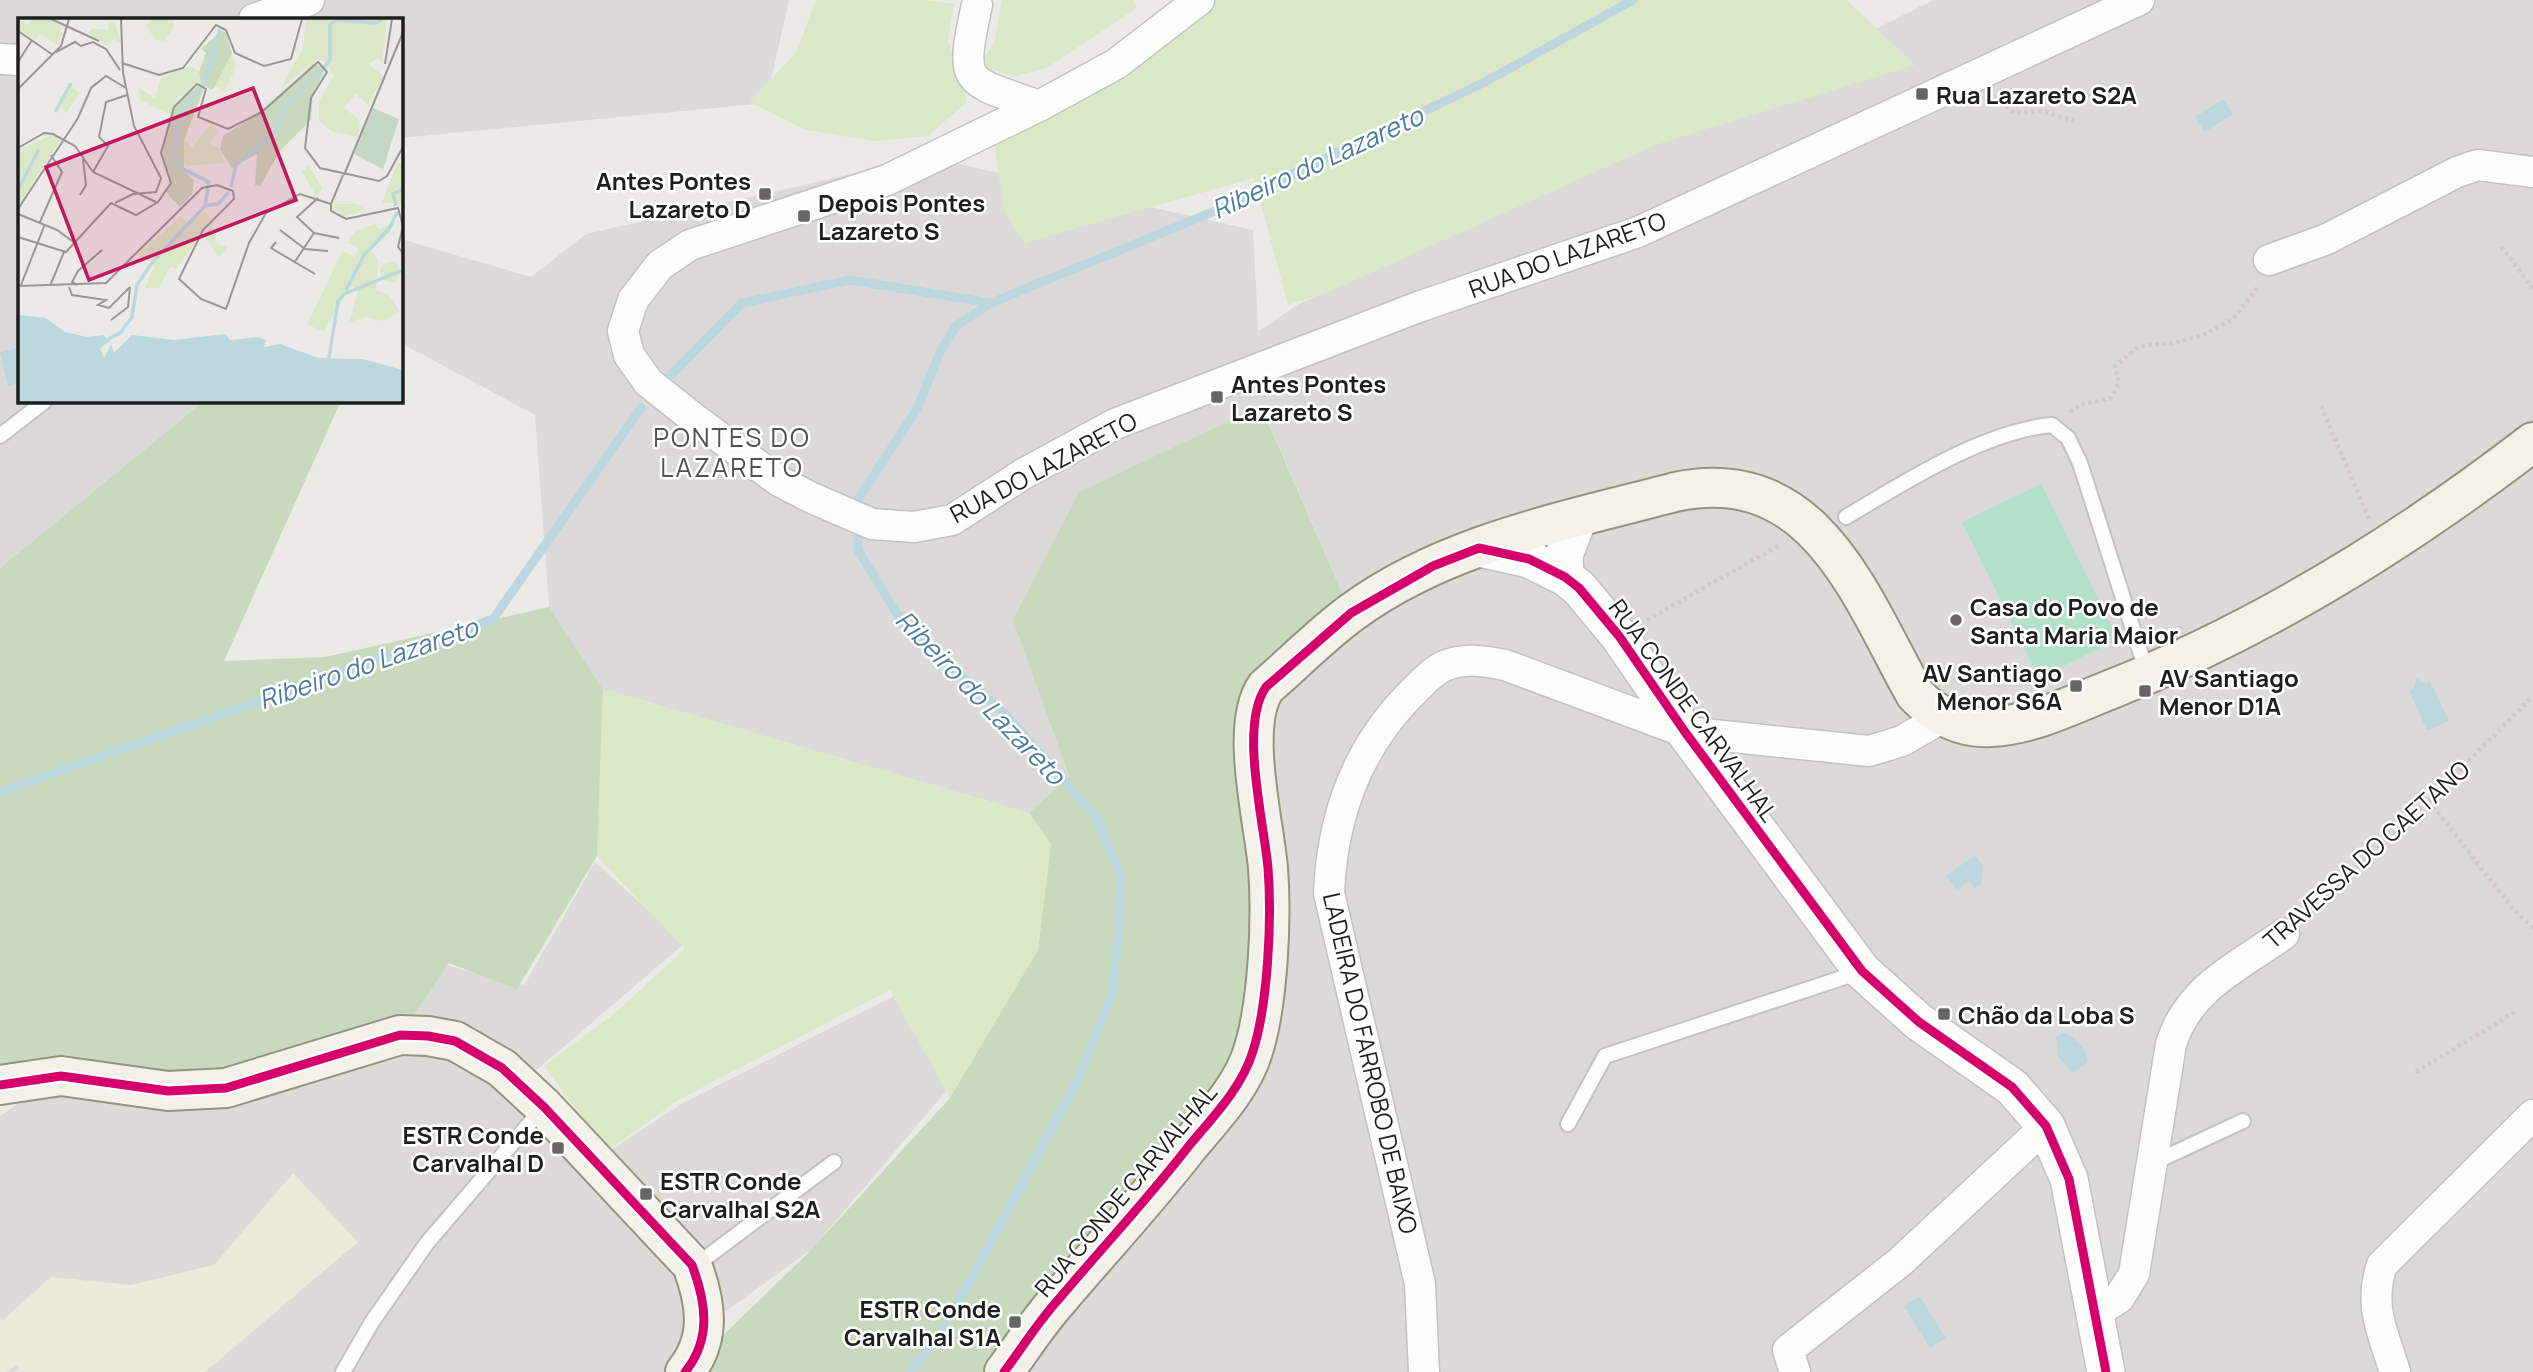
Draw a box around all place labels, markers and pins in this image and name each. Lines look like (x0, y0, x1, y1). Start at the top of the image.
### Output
place label: Rua Lazareto S2A (1936, 78, 2137, 111)
marker: Rua Lazareto S2A (1914, 86, 1930, 102)
place label: Antes Pontes Lazareto D (596, 164, 751, 225)
marker: Antes Pontes Lazareto D (757, 186, 773, 202)
place label: Depois Pontes Lazareto S (818, 186, 985, 247)
marker: Depois Pontes Lazareto S (796, 208, 812, 224)
place label: Antes Pontes Lazareto S (1231, 367, 1386, 428)
marker: Antes Pontes Lazareto S (1209, 389, 1225, 405)
place label: Casa do Povo de Santa Maria Maior (1970, 590, 2178, 651)
marker: Casa do Povo de Santa Maria Maior (1948, 612, 1964, 628)
place label: AV Santiago Menor S6A (1922, 656, 2062, 717)
place label: AV Santiago Menor D1A (2159, 661, 2299, 722)
marker: AV Santiago Menor S6A (2068, 678, 2084, 694)
marker: AV Santiago Menor D1A (2137, 683, 2153, 699)
place label: Chão da Loba S (1958, 998, 2134, 1031)
marker: Chão da Loba S (1936, 1006, 1952, 1022)
place label: ESTR Conde Carvalhal D (403, 1118, 544, 1179)
marker: ESTR Conde Carvalhal D (550, 1140, 566, 1156)
place label: ESTR Conde Carvalhal S2A (660, 1164, 820, 1225)
marker: ESTR Conde Carvalhal S2A (638, 1186, 654, 1202)
place label: ESTR Conde Carvalhal S1A (844, 1292, 1001, 1353)
marker: ESTR Conde Carvalhal S1A (1007, 1314, 1023, 1330)

